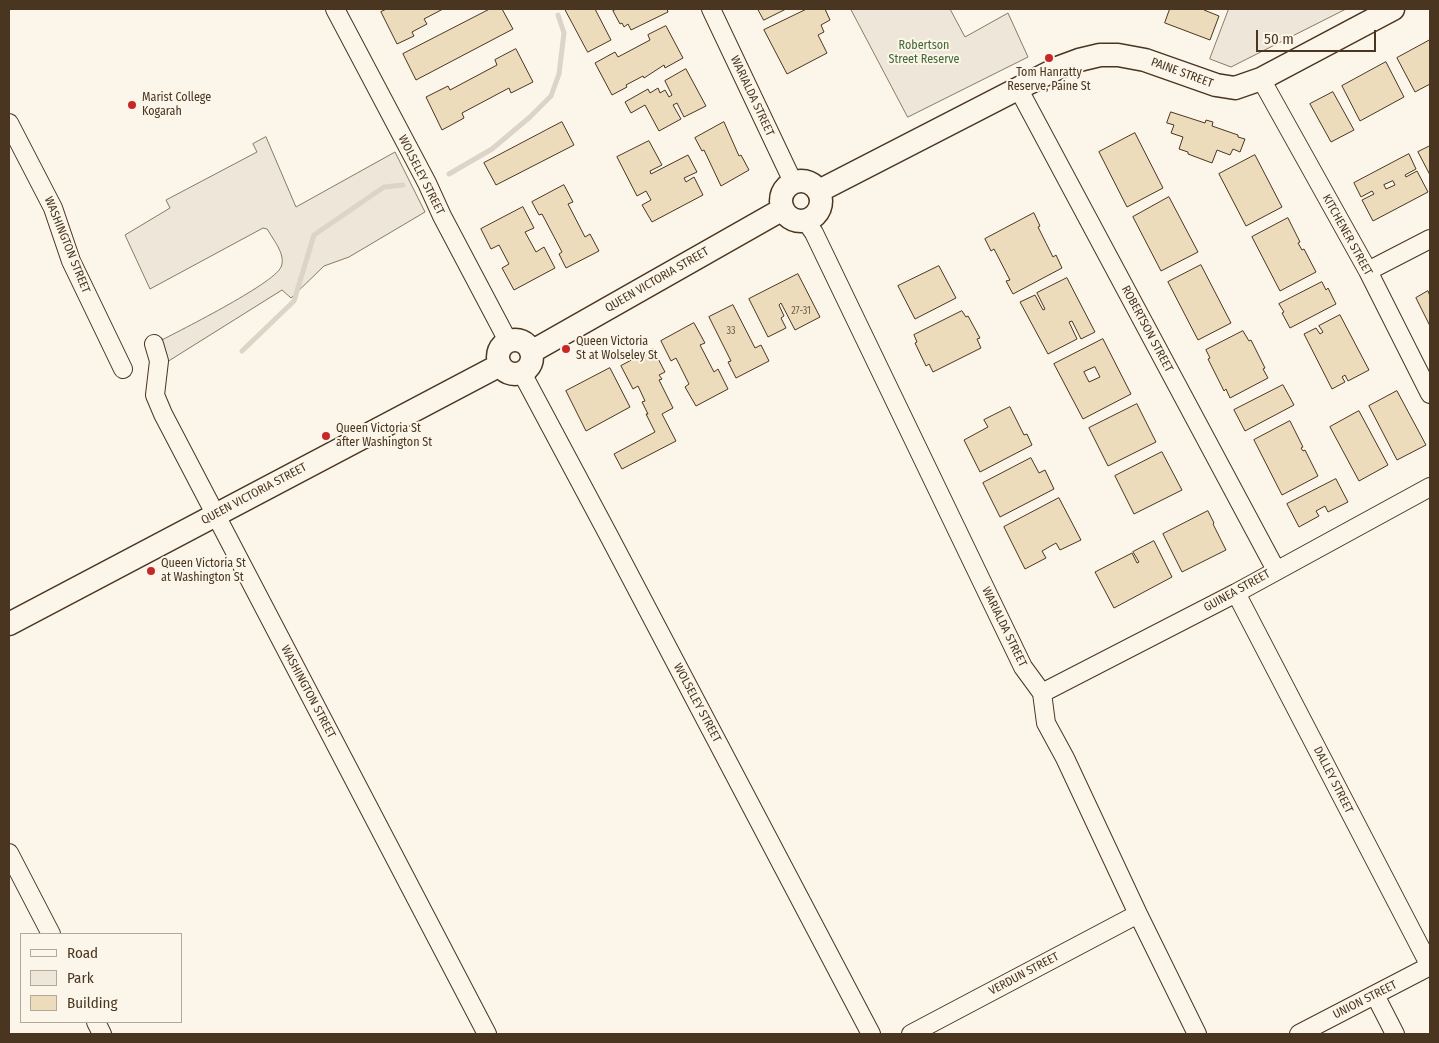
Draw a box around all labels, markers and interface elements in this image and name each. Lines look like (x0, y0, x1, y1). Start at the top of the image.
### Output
scale bar (1259, 20, 1379, 52)
text: 50 m (1264, 30, 1294, 48)
park label: Robertson Street Reserve (888, 39, 960, 67)
marker: Tom Hanratty Reserve, Paine St (1043, 52, 1055, 64)
street label: WARIALDA STREET (727, 53, 777, 139)
street label: PAINE STREET (1149, 55, 1215, 91)
place label: Tom Hanratty Reserve, Paine St (1007, 66, 1091, 94)
place label: Marist College Kogarah (142, 91, 211, 119)
marker: Marist College Kogarah (126, 99, 138, 111)
street label: WOLSELEY STREET (395, 133, 447, 217)
street label: KITCHENER STREET (1319, 192, 1375, 278)
street label: WASHINGTON STREET (41, 195, 93, 295)
street label: QUEEN VICTORIA STREET (603, 244, 711, 316)
street label: ROBERTSON STREET (1118, 283, 1176, 375)
house number: 27-31 (791, 305, 811, 317)
house number: 33 (726, 325, 736, 337)
place label: Queen Victoria St at Wolseley St (576, 335, 658, 363)
marker: Queen Victoria St at Wolseley St (560, 343, 572, 355)
place label: Queen Victoria St after Washington St (336, 422, 432, 450)
marker: Queen Victoria St after Washington St (320, 430, 332, 442)
street label: QUEEN VICTORIA STREET (199, 460, 309, 528)
place label: Queen Victoria St at Washington St (161, 557, 246, 585)
marker: Queen Victoria St at Washington St (145, 565, 157, 577)
street label: GUINEA STREET (1201, 567, 1273, 615)
street label: WARIALDA STREET (978, 585, 1030, 669)
street label: WASHINGTON STREET (277, 643, 339, 741)
street label: WOLSELEY STREET (670, 661, 724, 745)
street label: DALLEY STREET (1310, 744, 1356, 816)
legend (20, 933, 182, 1023)
text: Road (67, 944, 98, 962)
street label: VERDUN STREET (987, 950, 1061, 998)
text: Park (67, 969, 94, 987)
street label: UNION STREET (1331, 978, 1399, 1022)
text: Building (67, 994, 118, 1012)

